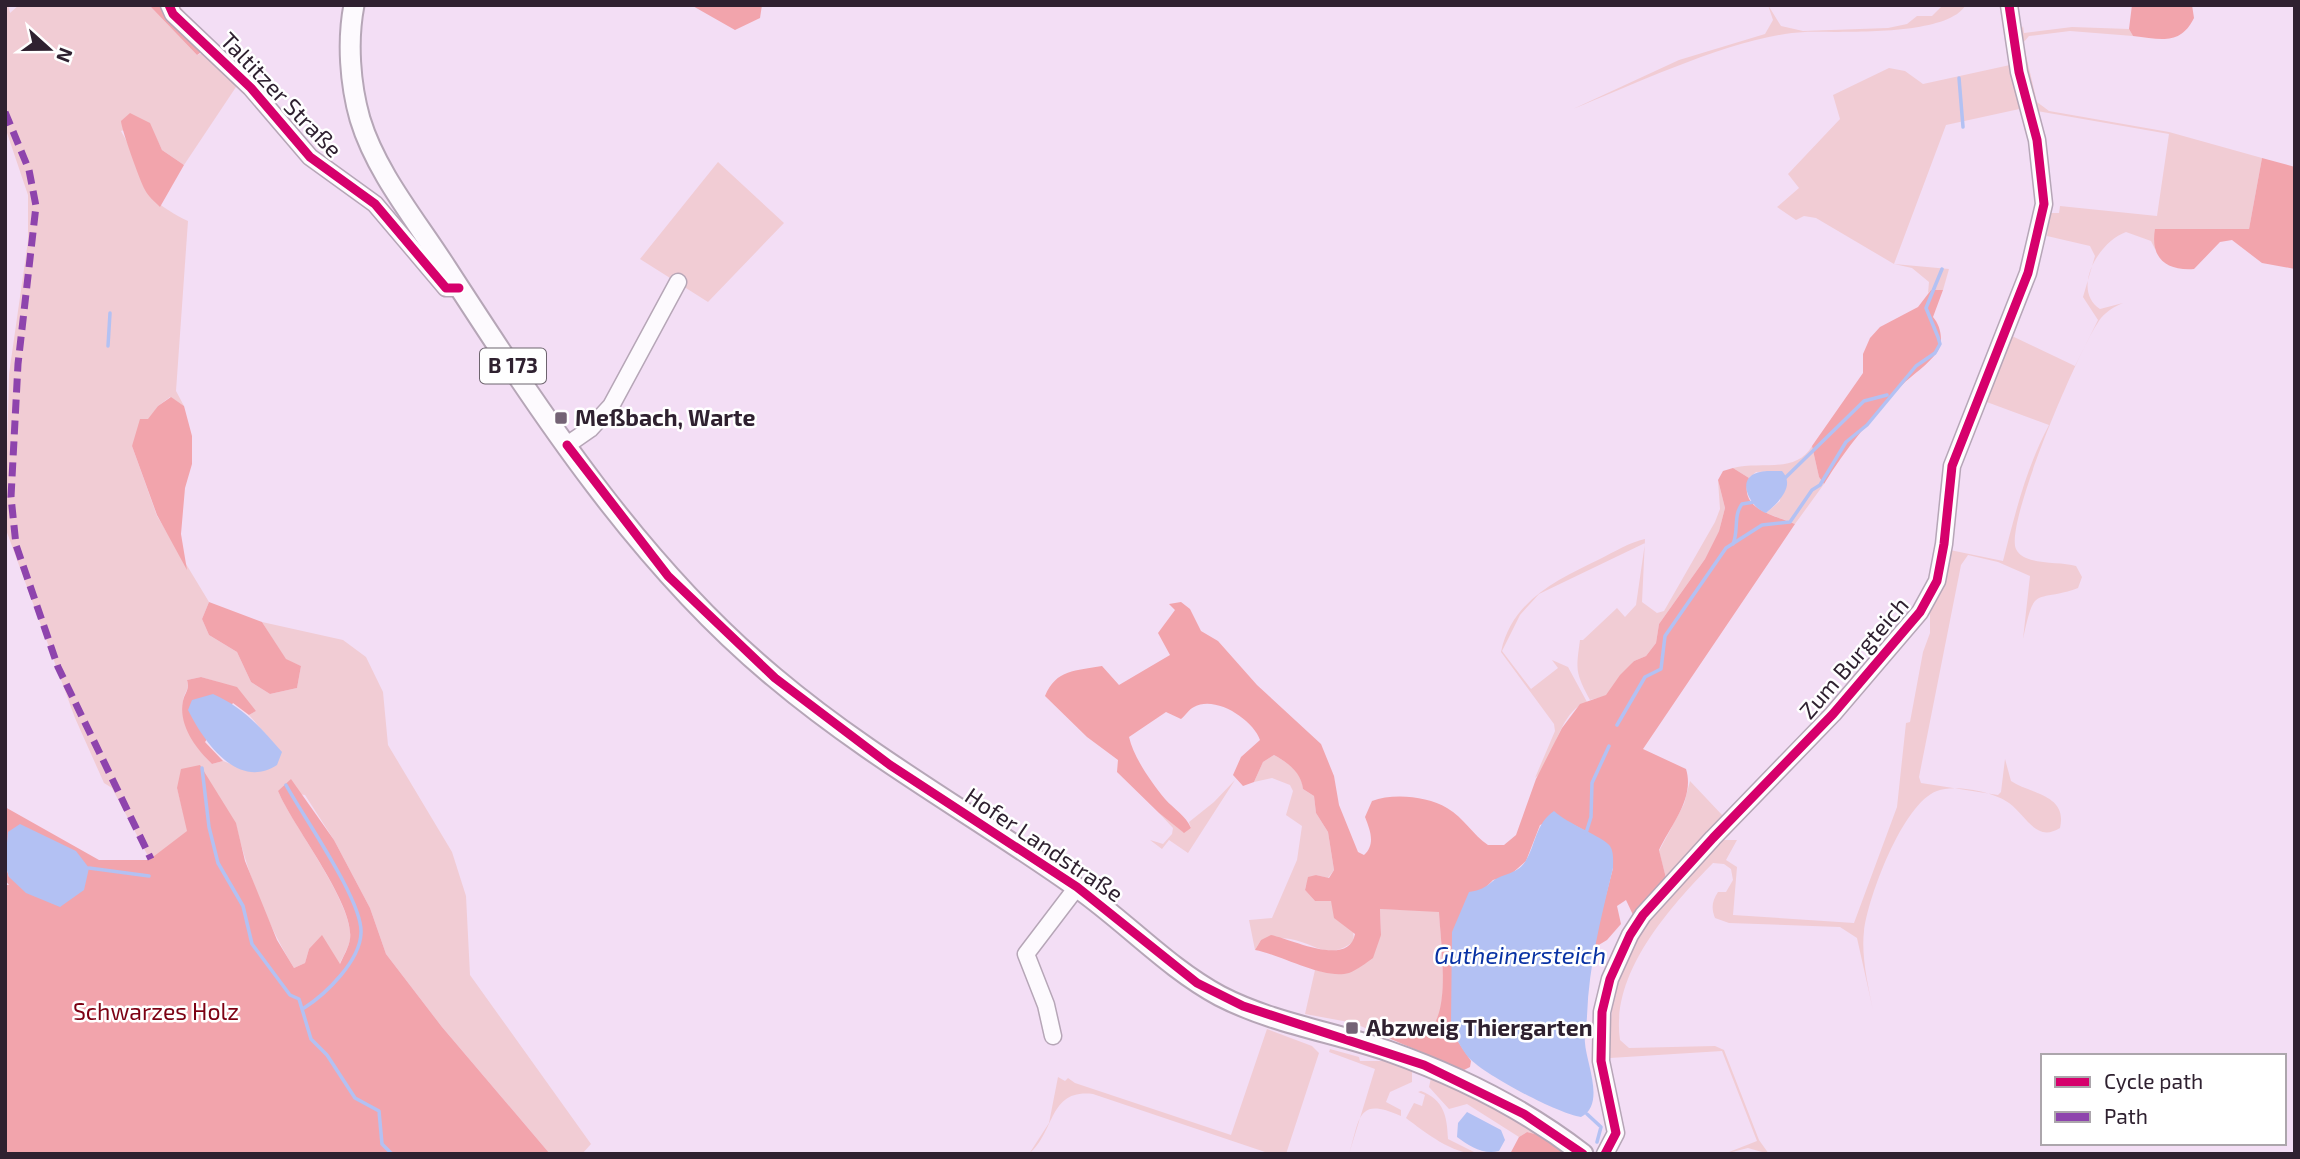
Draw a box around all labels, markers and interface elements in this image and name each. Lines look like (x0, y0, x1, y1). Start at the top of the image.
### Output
north arrow (14, 14, 84, 84)
street label: Taltitzer Straße (215, 26, 348, 163)
text: N (52, 45, 79, 66)
road number: B 173 (480, 348, 546, 384)
place label: Meßbach, Warte (575, 403, 755, 431)
marker: Meßbach, Warte (553, 410, 569, 426)
street label: Zum Burgteich (1793, 591, 1914, 724)
street label: Hofer Landstraße (960, 781, 1129, 907)
water label: Gutheinersteich (1434, 940, 1606, 969)
park label: Schwarzes Holz (73, 997, 239, 1025)
place label: Abzweig Thiergarten (1366, 1013, 1593, 1041)
marker: Abzweig Thiergarten (1344, 1020, 1360, 1036)
legend (2041, 1054, 2286, 1145)
text: Cycle path (2104, 1068, 2203, 1093)
text: Path (2104, 1103, 2148, 1128)

